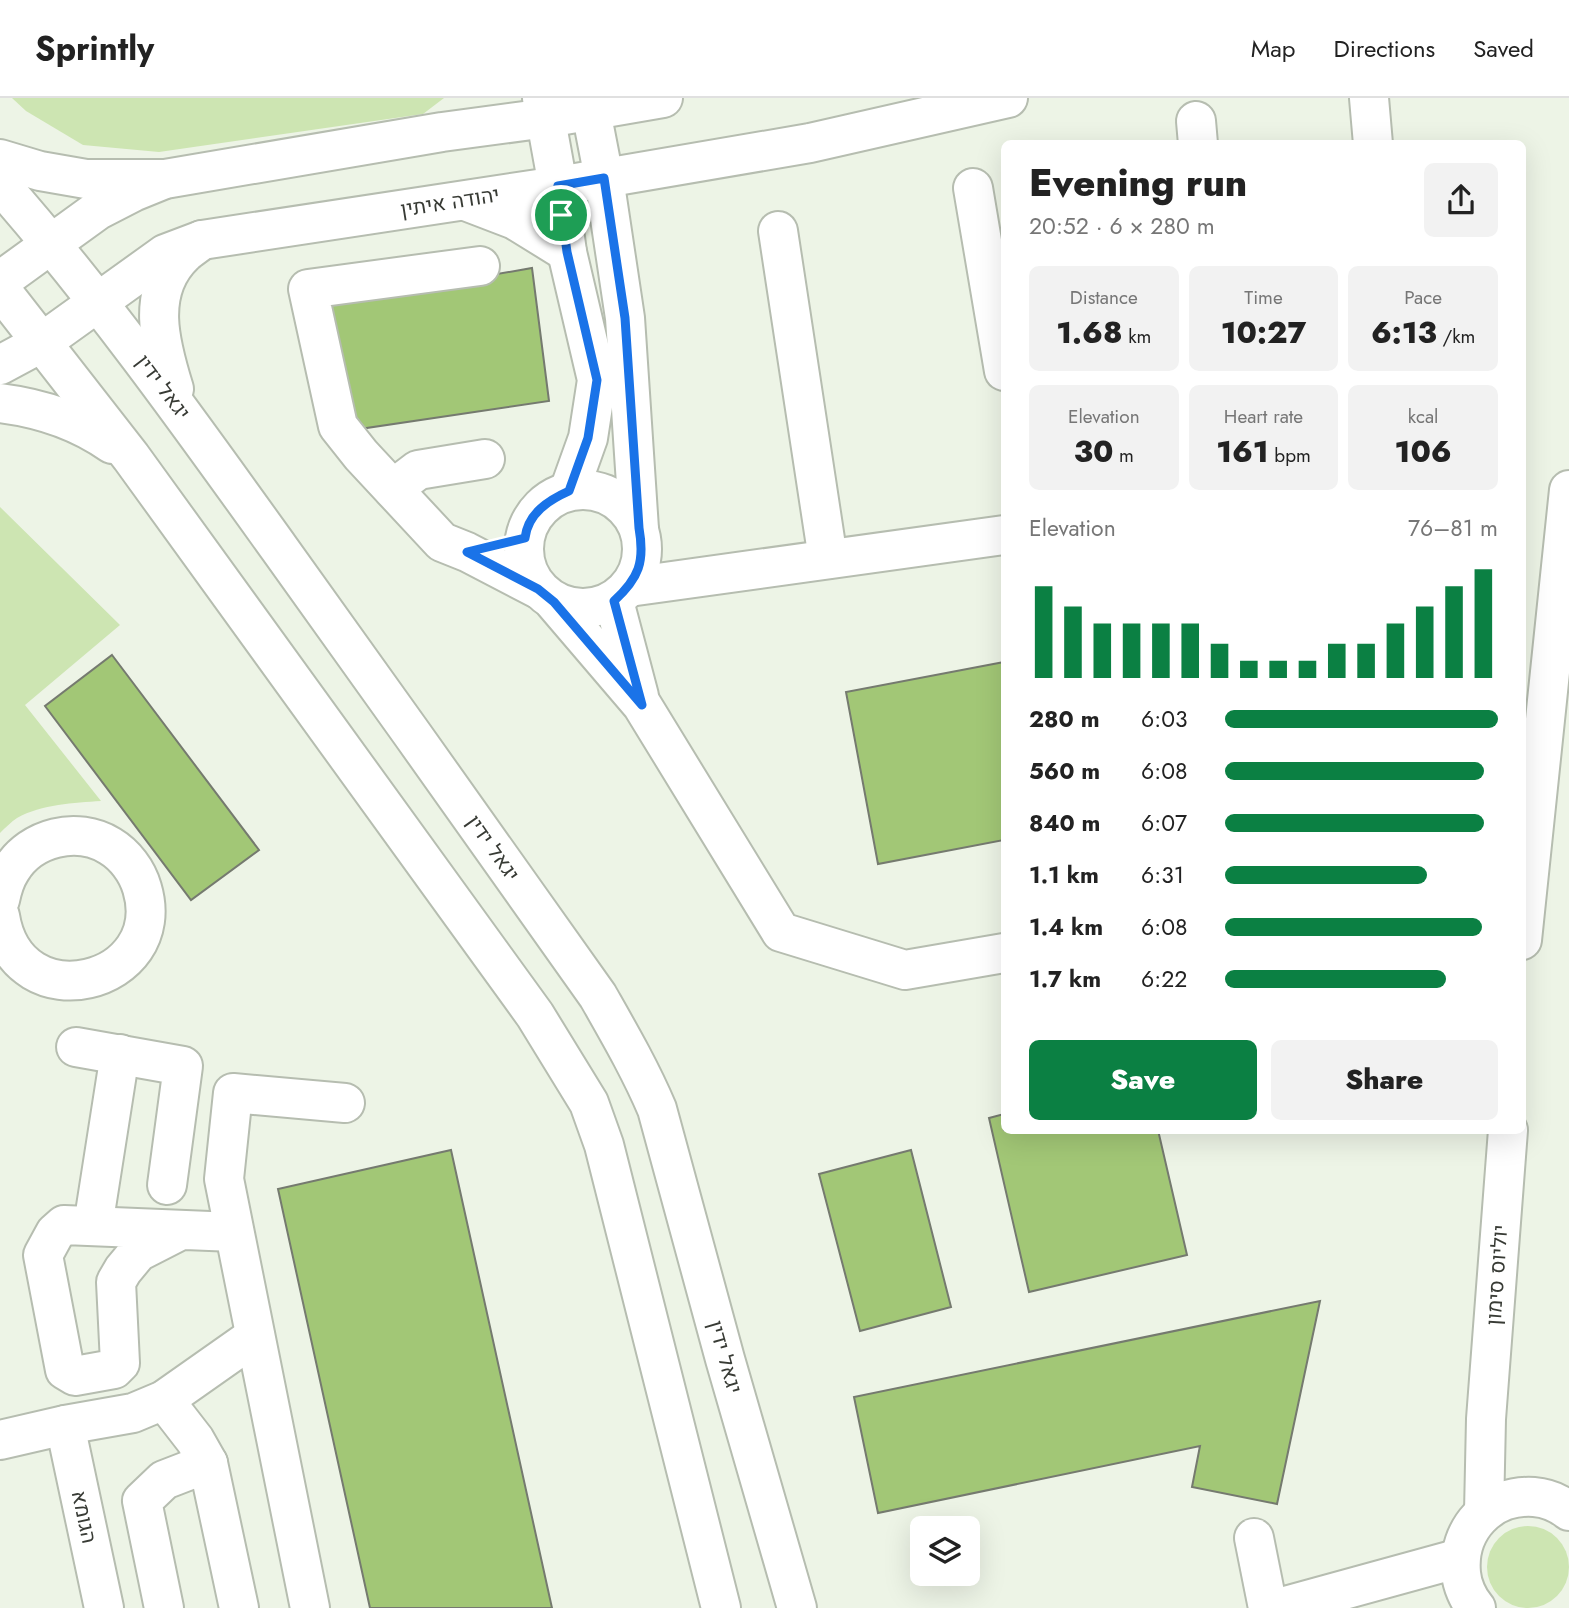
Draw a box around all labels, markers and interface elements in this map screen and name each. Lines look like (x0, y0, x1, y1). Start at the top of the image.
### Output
text: Sprintly (35, 25, 154, 72)
text: Map (1251, 31, 1296, 66)
text: Directions (1334, 31, 1435, 66)
text: Saved (1473, 31, 1534, 66)
text: Evening run (1029, 155, 1247, 210)
button: share (1424, 163, 1498, 237)
street label: יהודה איתין (398, 179, 502, 225)
pin (531, 185, 591, 245)
icon: arrive (542, 196, 580, 234)
text: 20:52 · 6 × 280 m (1029, 209, 1215, 243)
text: Distance (1070, 284, 1138, 311)
text: Time (1244, 284, 1283, 311)
text: Pace (1404, 284, 1442, 311)
text: 1.68 (1056, 311, 1122, 354)
text: 10:27 (1221, 311, 1306, 354)
text: 6:13 (1371, 311, 1437, 354)
text: km (1122, 323, 1151, 350)
text: /km (1437, 323, 1475, 350)
street label: יגאל ידין (129, 348, 197, 426)
text: Elevation (1068, 403, 1140, 430)
text: Heart rate (1224, 403, 1303, 430)
text: kcal (1408, 403, 1439, 430)
text: 30 (1074, 430, 1113, 473)
text: 161 (1216, 430, 1269, 473)
text: 106 (1395, 430, 1452, 473)
text: m (1113, 442, 1134, 469)
text: bpm (1269, 442, 1311, 469)
text: Elevation (1029, 511, 1116, 545)
text: 76–81 m (1408, 511, 1498, 545)
text: 280 m (1029, 702, 1100, 736)
text: 6:03 (1141, 702, 1188, 736)
text: 560 m (1029, 754, 1100, 788)
text: 6:08 (1141, 754, 1188, 788)
text: 840 m (1029, 806, 1100, 840)
text: 6:07 (1141, 806, 1187, 840)
street label: יגאל ידין (459, 809, 527, 887)
text: 1.1 km (1029, 858, 1099, 892)
text: 6:31 (1141, 858, 1184, 892)
text: 1.4 km (1029, 910, 1103, 944)
text: 6:08 (1141, 910, 1188, 944)
text: 1.7 km (1029, 962, 1101, 996)
text: 6:22 (1141, 962, 1187, 996)
button: Save (1029, 1040, 1257, 1120)
button: Share (1271, 1040, 1498, 1120)
street label: יוליוס סימון (1479, 1224, 1515, 1326)
street label: יגאל ידין (700, 1317, 750, 1397)
street label: הגומא (64, 1488, 104, 1546)
map controls (910, 1516, 980, 1586)
button: layers (910, 1516, 980, 1586)

